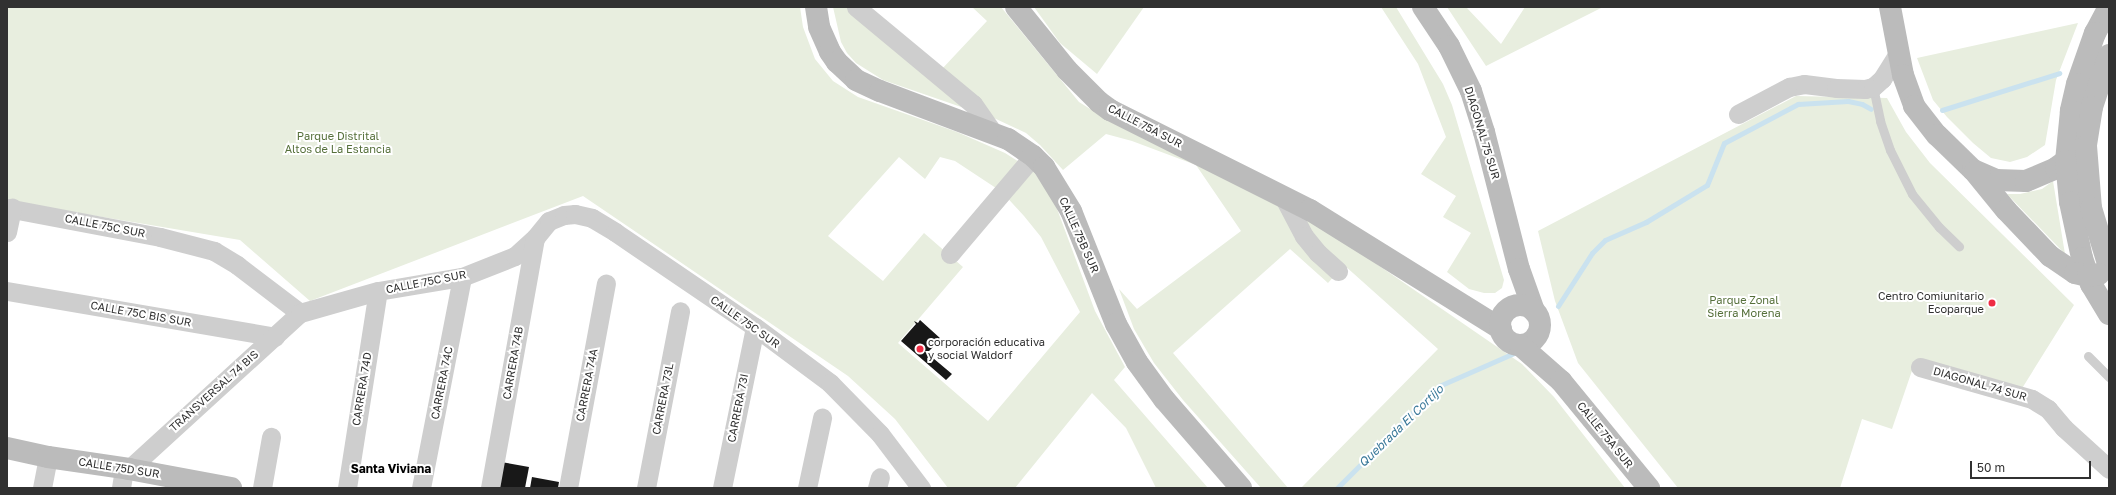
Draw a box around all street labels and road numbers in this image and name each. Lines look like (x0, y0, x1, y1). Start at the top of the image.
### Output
street label: DIAGONAL 75 SUR (1462, 85, 1502, 181)
street label: CALLE 75A SUR (1106, 102, 1184, 150)
street label: CALLE 75B SUR (1056, 195, 1102, 275)
street label: CALLE 75C SUR (64, 212, 146, 240)
street label: CALLE 75C SUR (385, 268, 467, 296)
street label: CALLE 75C SUR (708, 293, 782, 351)
street label: CALLE 75C BIS SUR (90, 299, 192, 329)
street label: CARRERA 74B (500, 326, 526, 400)
street label: CARRERA 74C (428, 345, 456, 421)
street label: TRANSVERSAL 74 BIS (167, 348, 261, 434)
street label: CARRERA 74A (573, 348, 601, 422)
street label: CARRERA 74D (350, 351, 374, 427)
street label: CARRERA 73L (650, 362, 676, 436)
street label: DIAGONAL 74 SUR (1932, 364, 2028, 404)
street label: CARRERA 73I (725, 373, 751, 443)
street label: CALLE 75A SUR (1574, 399, 1636, 471)
street label: CALLE 75D SUR (78, 455, 160, 481)

